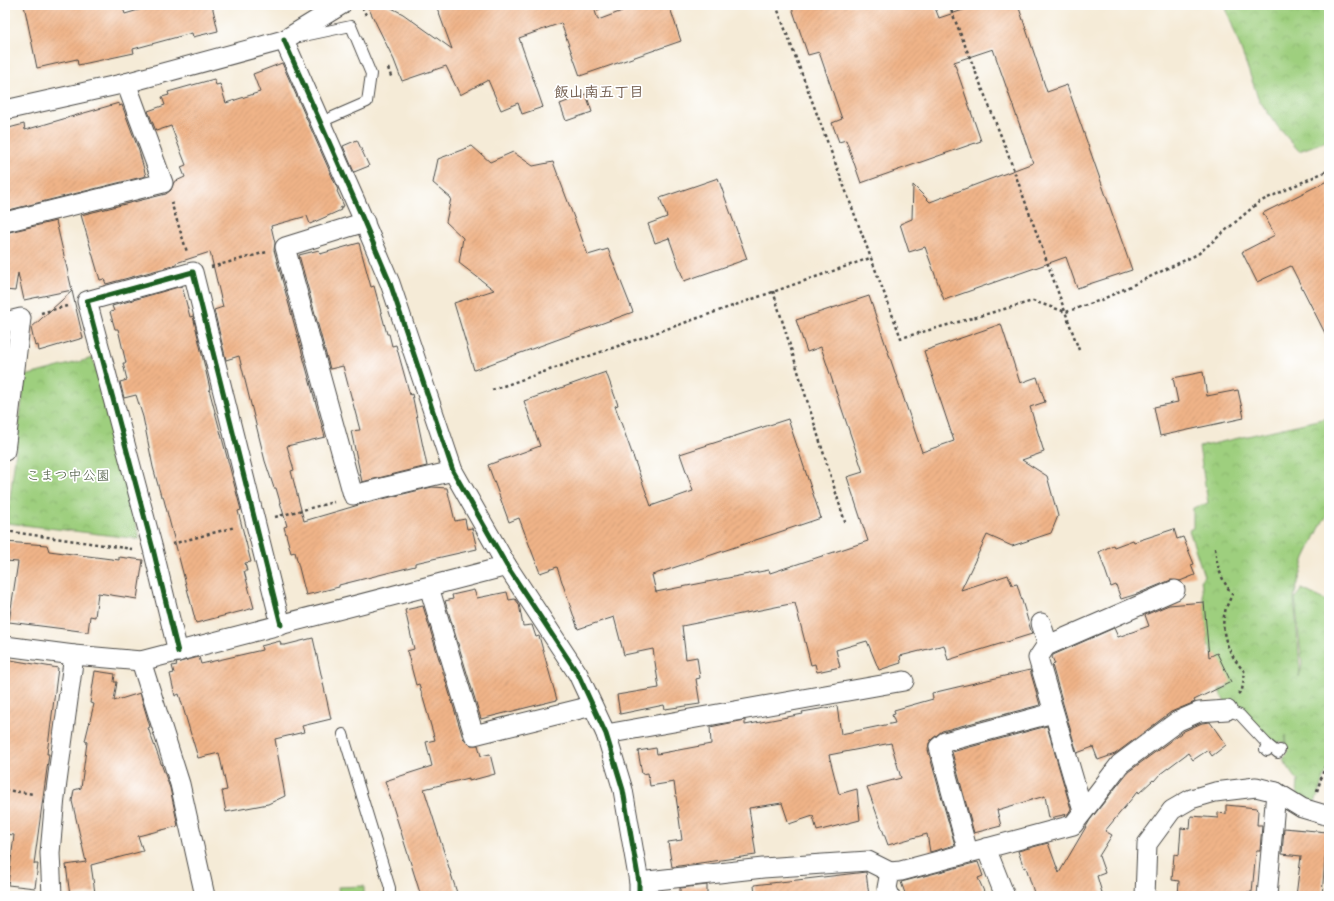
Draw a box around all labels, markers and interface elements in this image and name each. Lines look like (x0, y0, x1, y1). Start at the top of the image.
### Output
district label: 飯山南五丁目 (554, 82, 644, 104)
park label: こまつ中公園 (26, 466, 110, 487)

